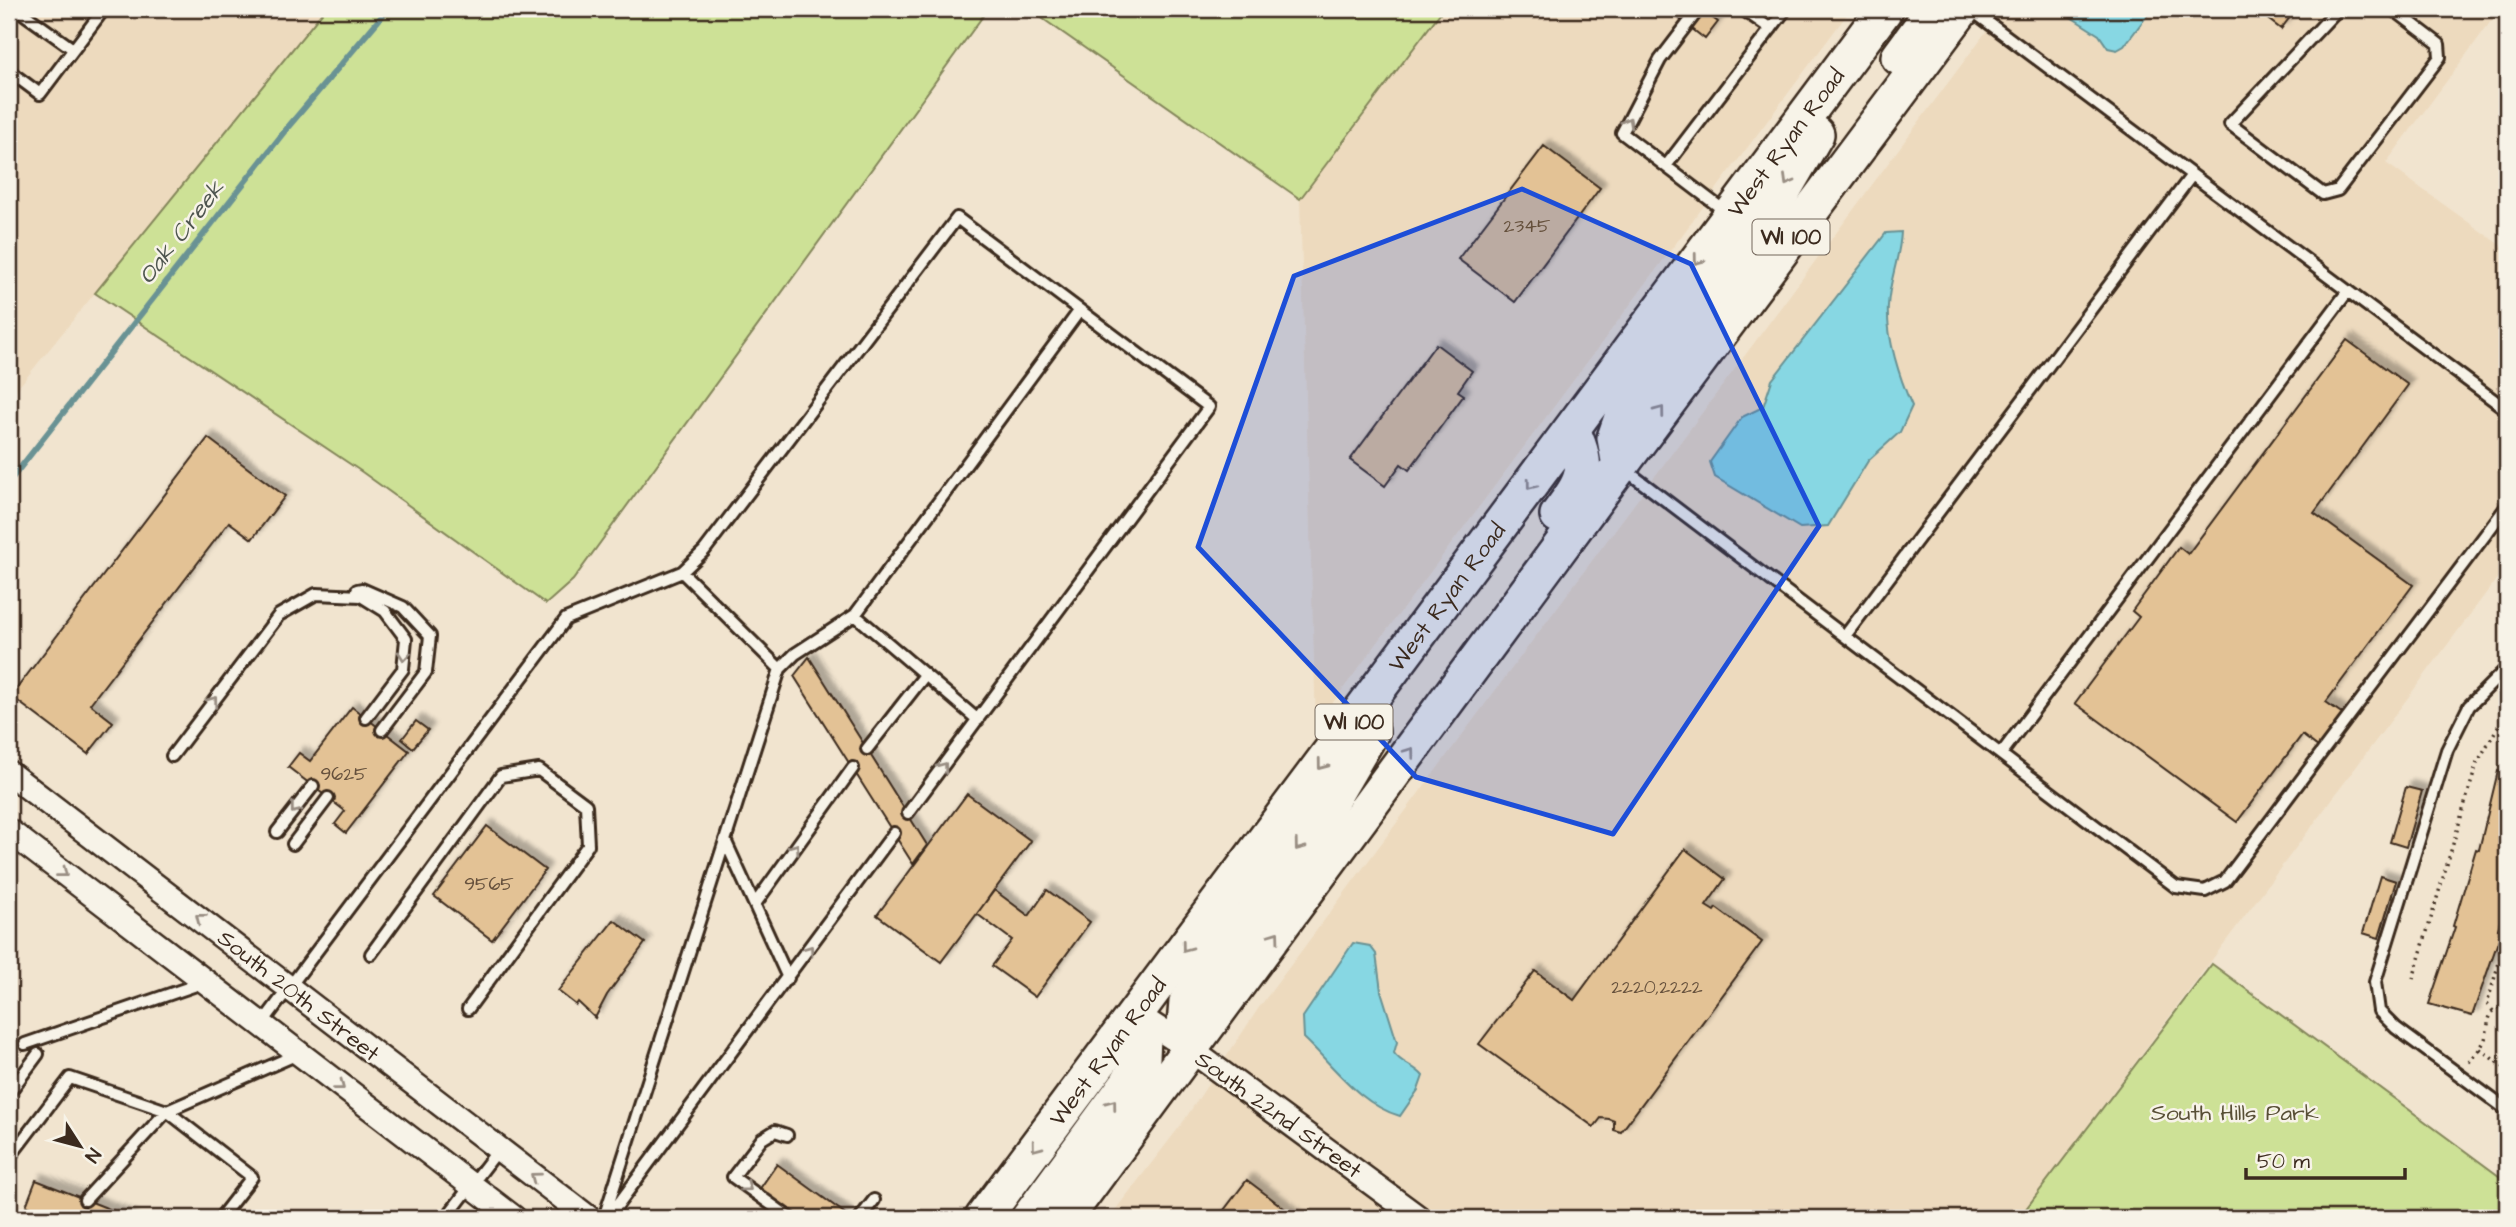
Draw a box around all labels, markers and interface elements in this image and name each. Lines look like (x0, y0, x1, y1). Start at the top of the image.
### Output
street label: West Ryan Road (1720, 62, 1853, 224)
one-way arrow (1619, 117, 1633, 129)
water label: Oak Creek (130, 172, 234, 292)
one-way arrow (1784, 174, 1797, 187)
house number: 2345 (1504, 213, 1551, 240)
road number: WI 100 (1752, 219, 1830, 254)
one-way arrow (1693, 252, 1706, 265)
one-way arrow (1652, 406, 1665, 419)
one-way arrow (1527, 477, 1540, 490)
street label: West Ryan Road (1381, 516, 1514, 679)
one-way arrow (397, 651, 412, 662)
one-way arrow (205, 697, 218, 709)
road number: WI 100 (1316, 704, 1392, 740)
one-way arrow (1402, 747, 1414, 760)
one-way arrow (1318, 757, 1330, 770)
house number: 9625 (320, 761, 368, 788)
one-way arrow (934, 762, 947, 775)
one-way arrow (290, 801, 303, 813)
one-way arrow (1295, 838, 1308, 851)
one-way arrow (787, 843, 799, 856)
one-way arrow (55, 864, 68, 877)
house number: 9565 (464, 871, 514, 898)
one-way arrow (195, 913, 208, 926)
street label: South 20th Street (211, 922, 387, 1070)
one-way arrow (1267, 931, 1280, 943)
one-way arrow (1181, 940, 1194, 952)
one-way arrow (800, 945, 813, 958)
street label: West Ryan Road (1042, 971, 1174, 1133)
house number: 2220,2222 (1611, 974, 1703, 1001)
street label: South 22nd Street (1188, 1043, 1369, 1187)
one-way arrow (333, 1078, 345, 1091)
park label: South Hills Park (2151, 1097, 2319, 1129)
one-way arrow (1104, 1099, 1117, 1112)
north arrow (46, 1112, 116, 1182)
scale bar (2246, 1136, 2406, 1180)
one-way arrow (1032, 1139, 1045, 1152)
text: N (78, 1142, 107, 1168)
text: 50 m (2257, 1147, 2311, 1176)
one-way arrow (530, 1173, 543, 1185)
one-way arrow (739, 1179, 752, 1191)

